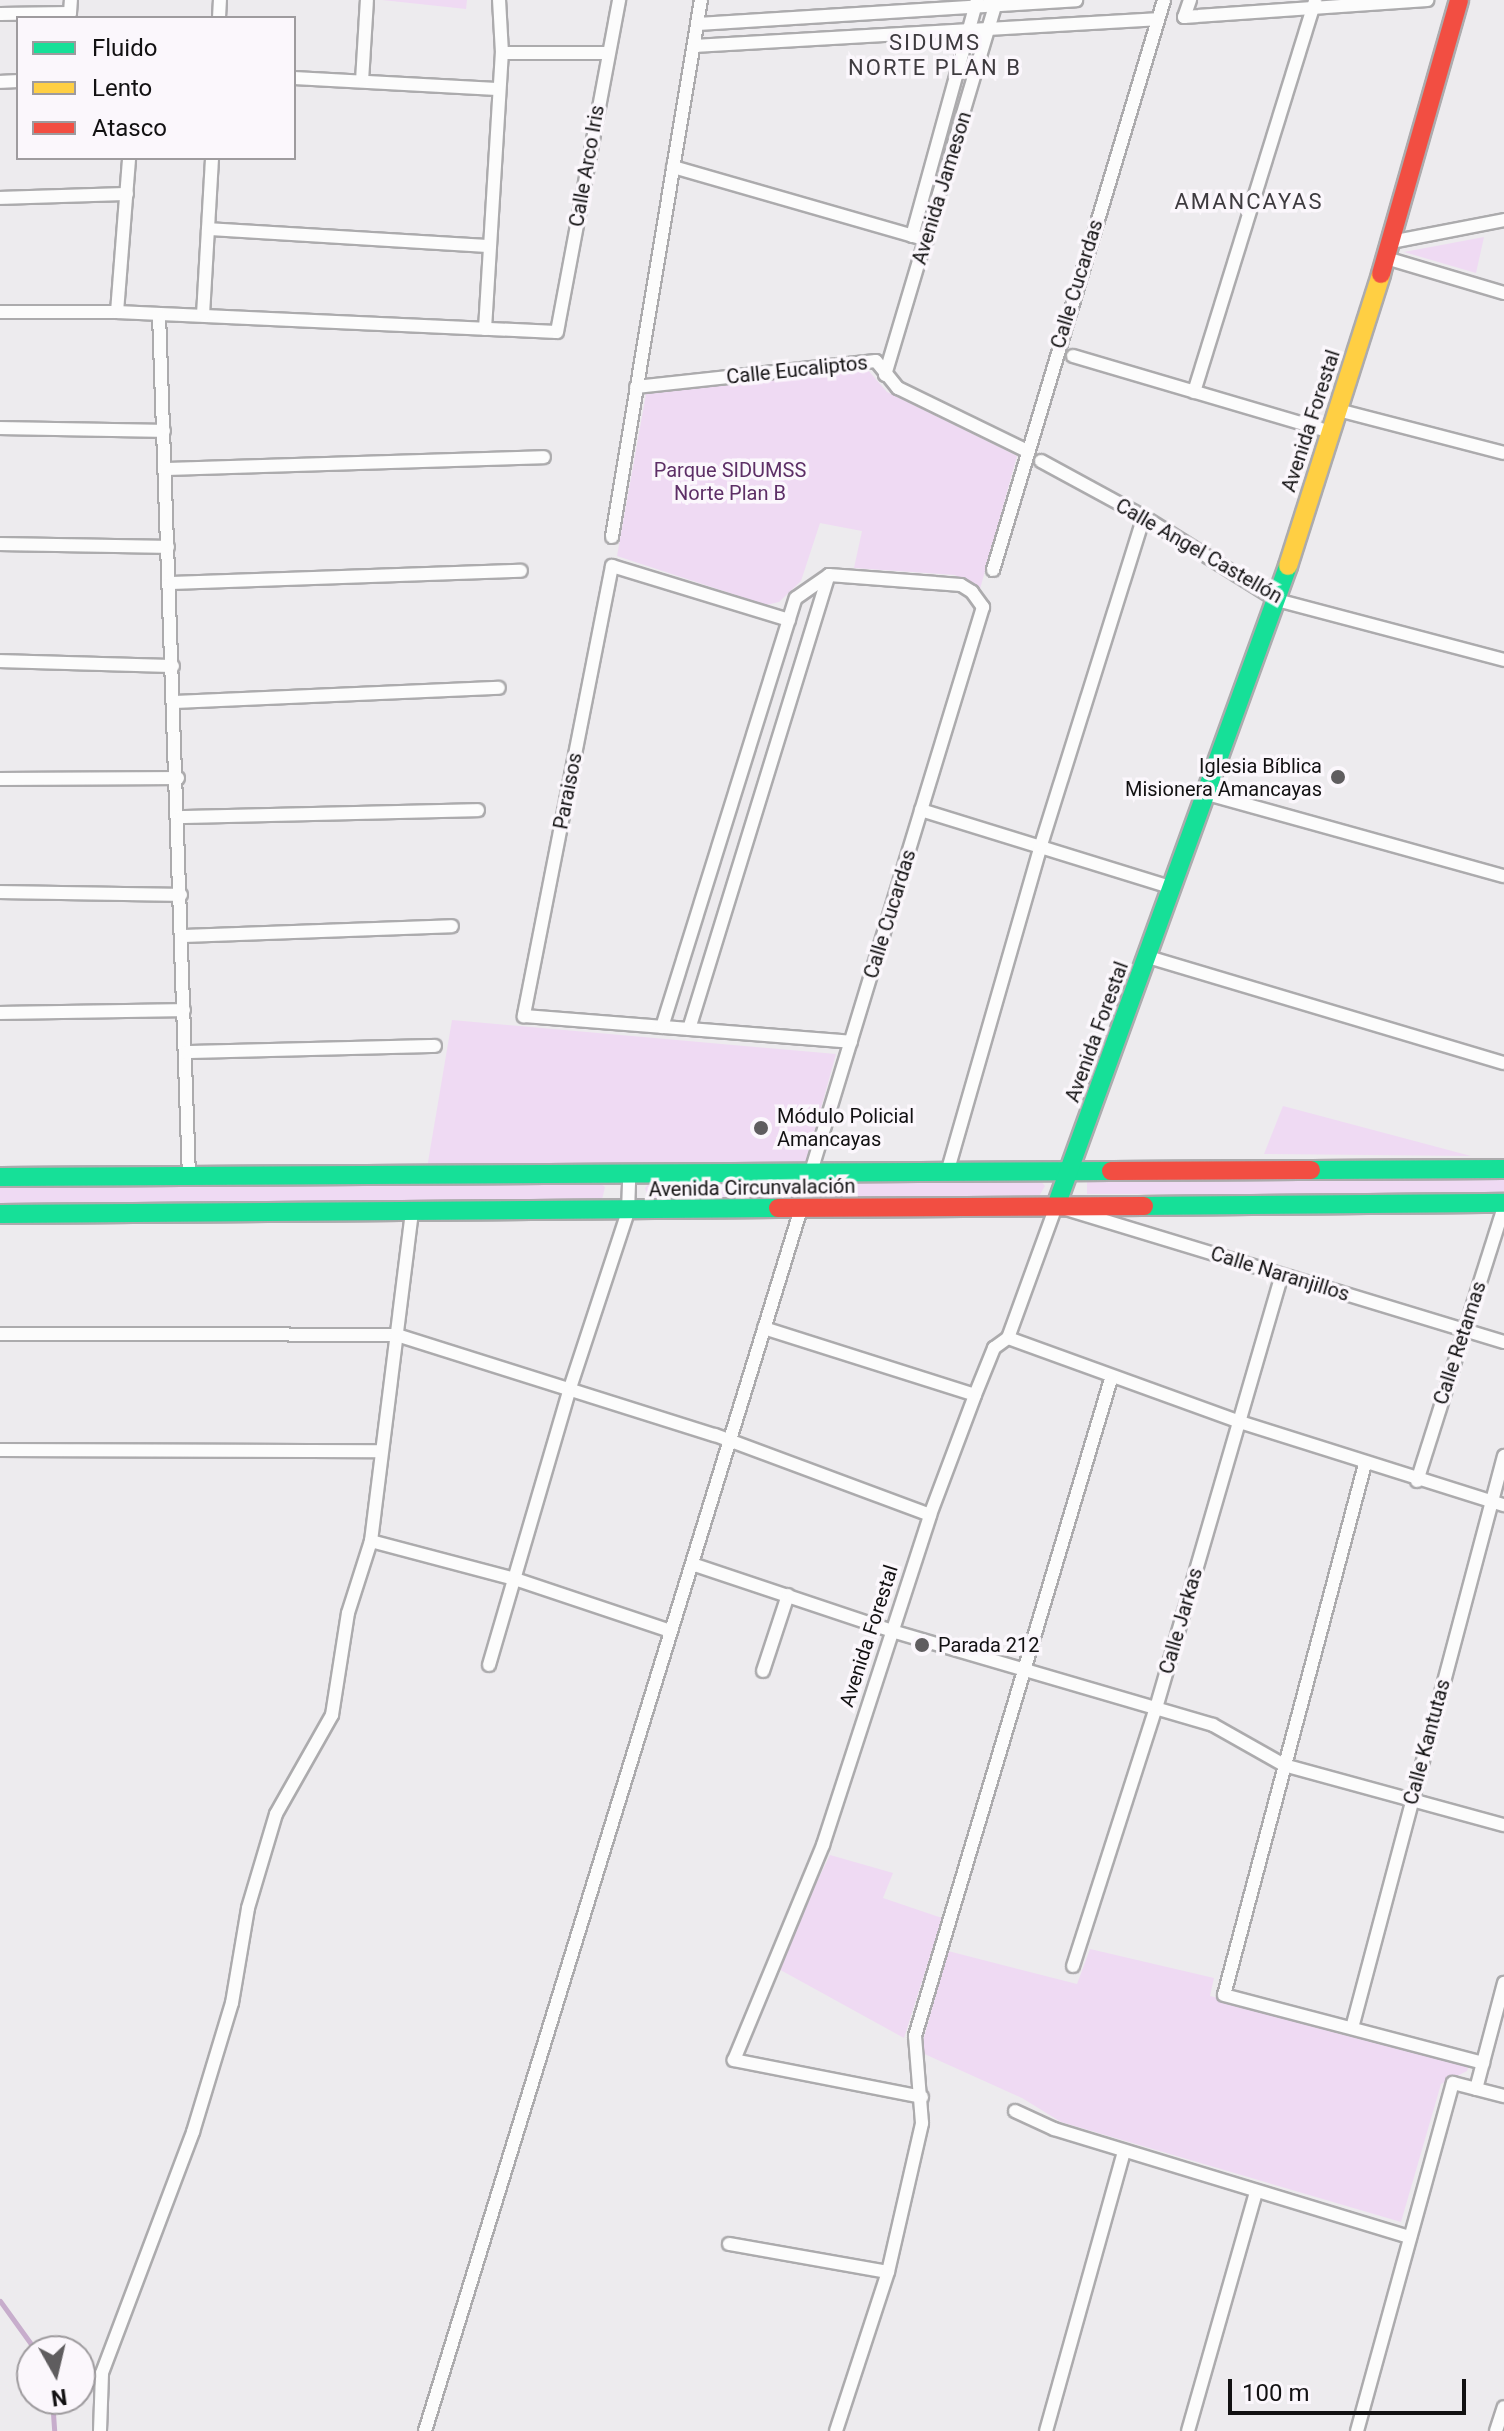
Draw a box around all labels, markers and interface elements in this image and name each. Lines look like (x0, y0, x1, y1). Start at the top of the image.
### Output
legend (16, 16, 296, 160)
district label: SIDUMS NORTE PLAN B (848, 29, 1022, 80)
text: Fluido (92, 34, 157, 62)
text: Lento (92, 74, 152, 102)
street label: Calle Arco Iris (564, 103, 610, 229)
street label: Avenida Jameson (907, 109, 977, 267)
text: Atasco (92, 114, 167, 142)
district label: AMANCAYAS (1174, 189, 1324, 215)
street label: Calle Cucardas (1046, 217, 1108, 351)
street label: Avenida Forestal (1277, 347, 1345, 495)
street label: Calle Eucaliptos (725, 351, 869, 389)
park label: Parque SIDUMSS Norte Plan B (654, 459, 806, 506)
street label: Calle Angel Castellón (1111, 493, 1287, 609)
street label: Paraisos (549, 751, 587, 831)
place label: Iglesia Bíblica Misionera Amancayas (1125, 754, 1322, 801)
marker: Iglesia Bíblica Misionera Amancayas (1329, 768, 1347, 786)
street label: Calle Cucardas (859, 847, 921, 981)
street label: Avenida Forestal (1060, 958, 1134, 1106)
place label: Módulo Policial Amancayas (777, 1104, 914, 1151)
marker: Módulo Policial Amancayas (752, 1119, 770, 1137)
street label: Avenida Circunvalación (648, 1174, 856, 1202)
street label: Calle Naranjillos (1208, 1242, 1352, 1306)
street label: Calle Retamas (1429, 1278, 1491, 1408)
street label: Avenida Forestal (835, 1562, 903, 1710)
street label: Calle Jarkas (1154, 1565, 1208, 1677)
place label: Parada 212 (938, 1633, 1039, 1657)
marker: Parada 212 (913, 1636, 931, 1654)
street label: Calle Kantutas (1399, 1677, 1455, 1807)
north arrow (16, 2335, 96, 2415)
scale bar (1232, 2363, 1470, 2413)
text: 100 m (1242, 2379, 1309, 2407)
text: N (50, 2384, 69, 2411)

